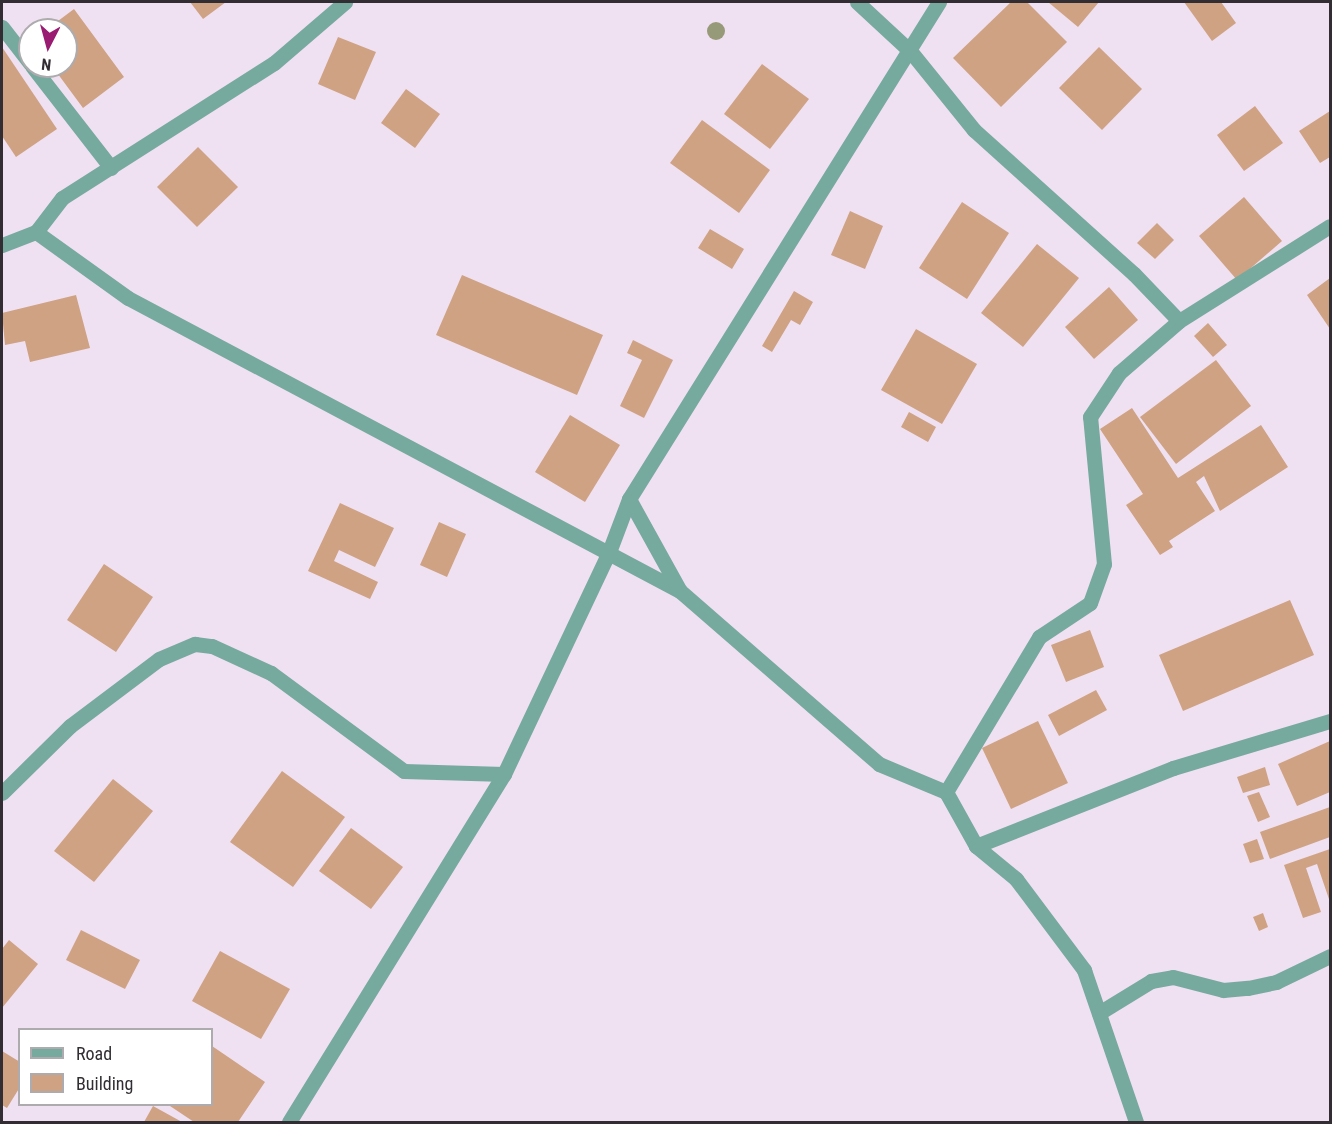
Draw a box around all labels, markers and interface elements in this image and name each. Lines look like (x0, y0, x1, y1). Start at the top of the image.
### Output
north arrow (18, 18, 78, 78)
text: N (40, 54, 52, 74)
legend (18, 1028, 213, 1106)
text: Road (76, 1043, 112, 1064)
text: Building (76, 1073, 133, 1094)

